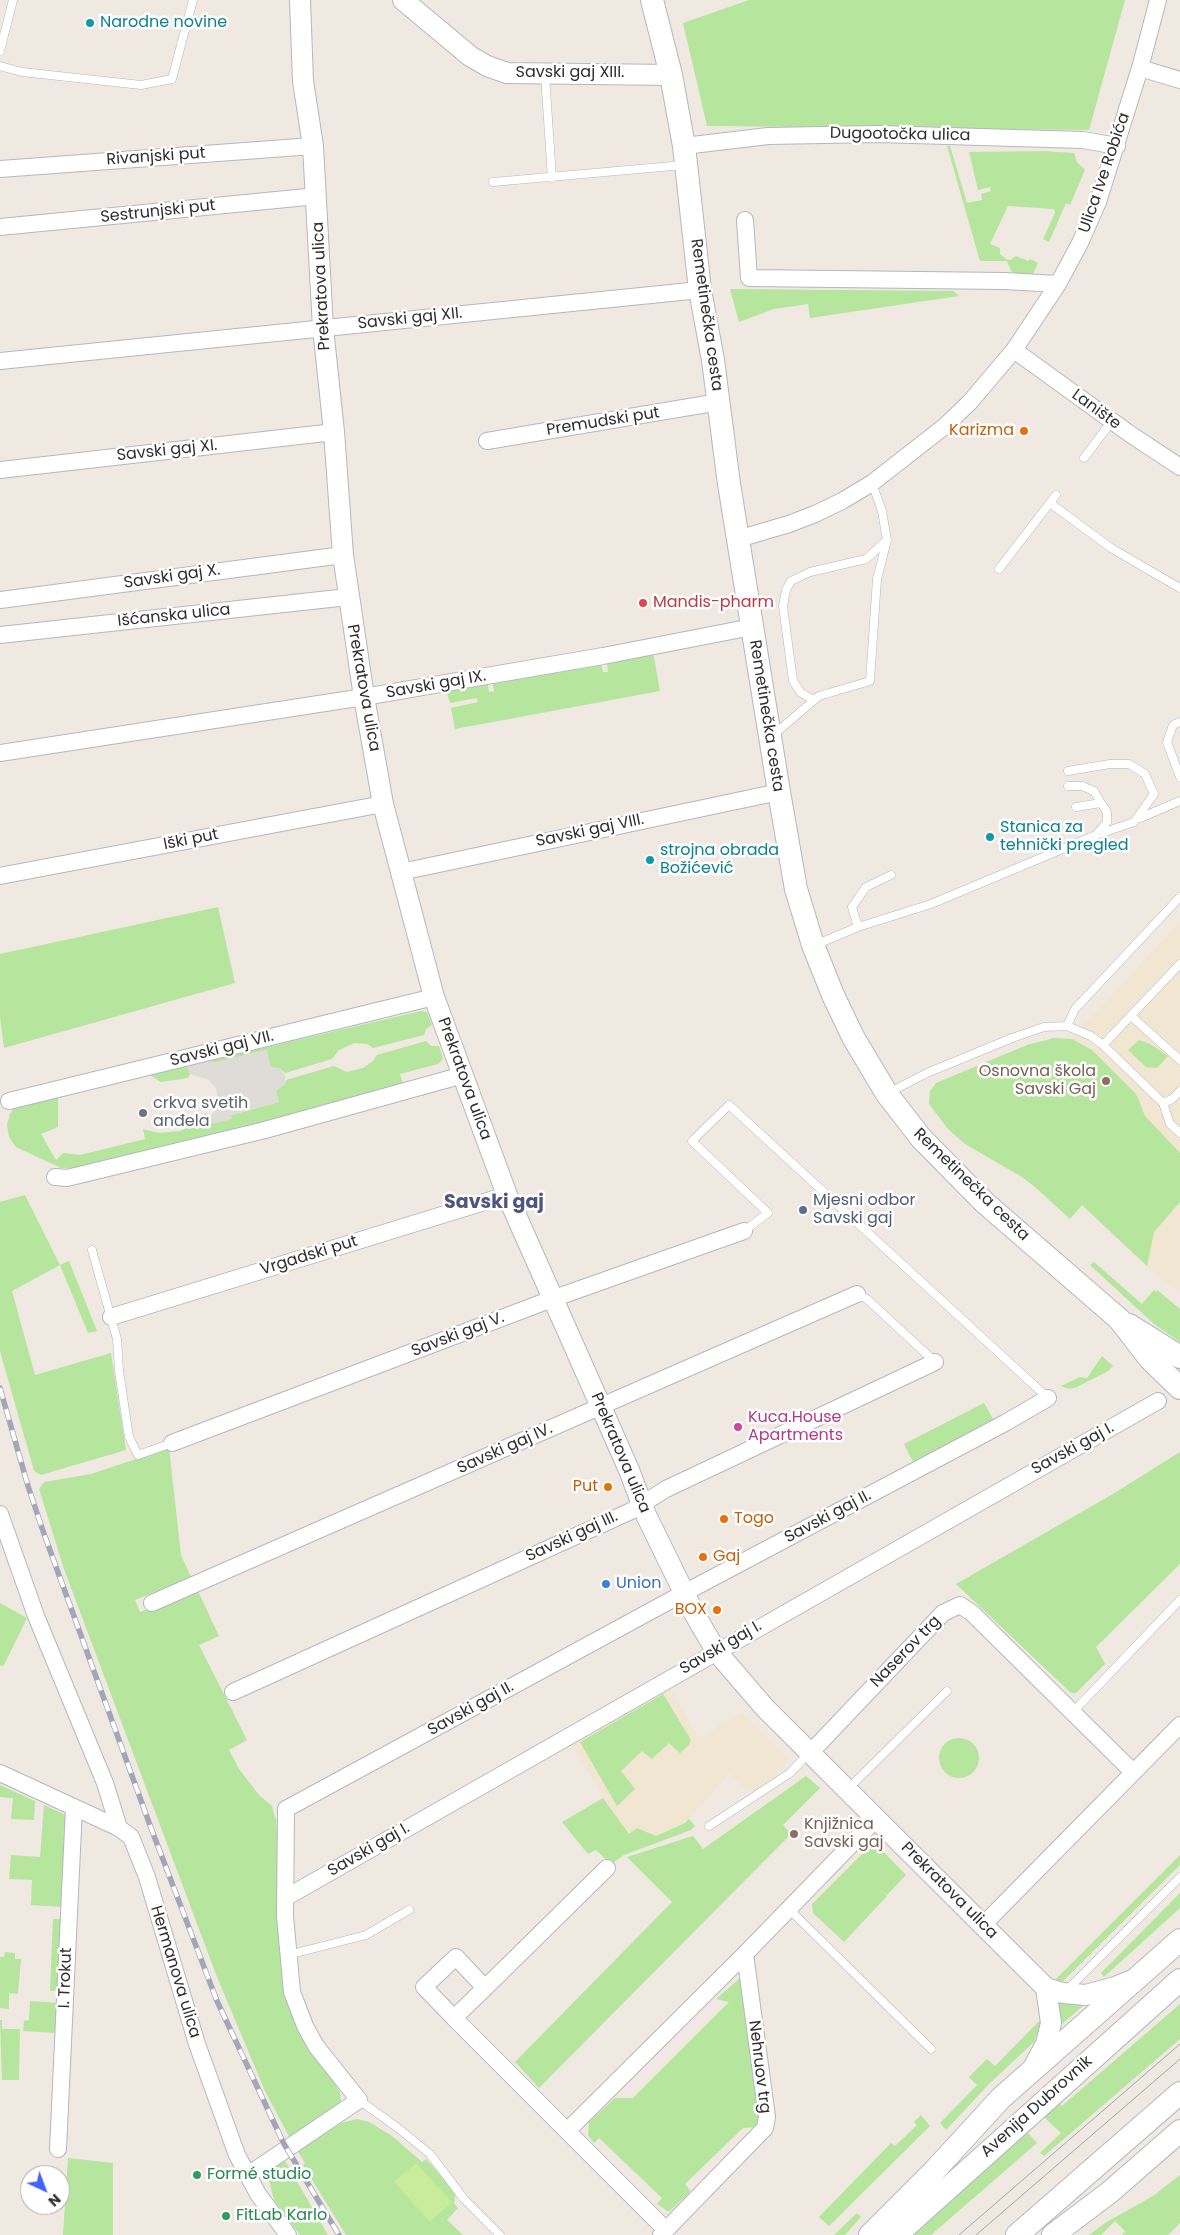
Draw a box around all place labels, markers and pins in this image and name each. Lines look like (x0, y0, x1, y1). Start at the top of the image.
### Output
place label: Narodne novine (100, 13, 227, 33)
marker: Narodne novine (84, 17, 96, 29)
place label: Karizma (949, 421, 1014, 441)
marker: Karizma (1018, 425, 1030, 437)
place label: Mandis-pharm (653, 593, 774, 613)
marker: Mandis-pharm (637, 597, 649, 609)
place label: Stanica za tehnički pregled (1000, 818, 1129, 856)
marker: Stanica za tehnički pregled (984, 831, 996, 843)
place label: strojna obrada Božićević (660, 841, 779, 879)
marker: strojna obrada Božićević (644, 854, 656, 866)
place label: Osnovna škola Savski Gaj (979, 1062, 1096, 1100)
marker: Osnovna škola Savski Gaj (1100, 1075, 1112, 1087)
place label: crkva svetih anđela (153, 1094, 248, 1132)
marker: crkva svetih anđela (137, 1107, 149, 1119)
place label: Mjesni odbor Savski gaj (813, 1191, 916, 1229)
marker: Mjesni odbor Savski gaj (797, 1204, 809, 1216)
place label: Kuca.House Apartments (748, 1408, 843, 1446)
marker: Kuca.House Apartments (732, 1421, 744, 1433)
place label: Put (573, 1477, 598, 1497)
marker: Put (602, 1481, 614, 1493)
place label: Togo (734, 1509, 774, 1529)
marker: Togo (718, 1513, 730, 1525)
place label: Gaj (713, 1547, 740, 1567)
marker: Gaj (697, 1551, 709, 1563)
place label: Union (616, 1574, 661, 1594)
marker: Union (600, 1578, 612, 1590)
place label: BOX (675, 1600, 707, 1620)
marker: BOX (711, 1604, 723, 1616)
place label: Knjižnica Savski gaj (804, 1815, 884, 1853)
marker: Knjižnica Savski gaj (788, 1828, 800, 1840)
place label: Formé studio (207, 2165, 311, 2185)
marker: Formé studio (191, 2169, 203, 2181)
place label: FitLab Karlo (236, 2206, 327, 2226)
marker: FitLab Karlo (220, 2210, 232, 2222)

